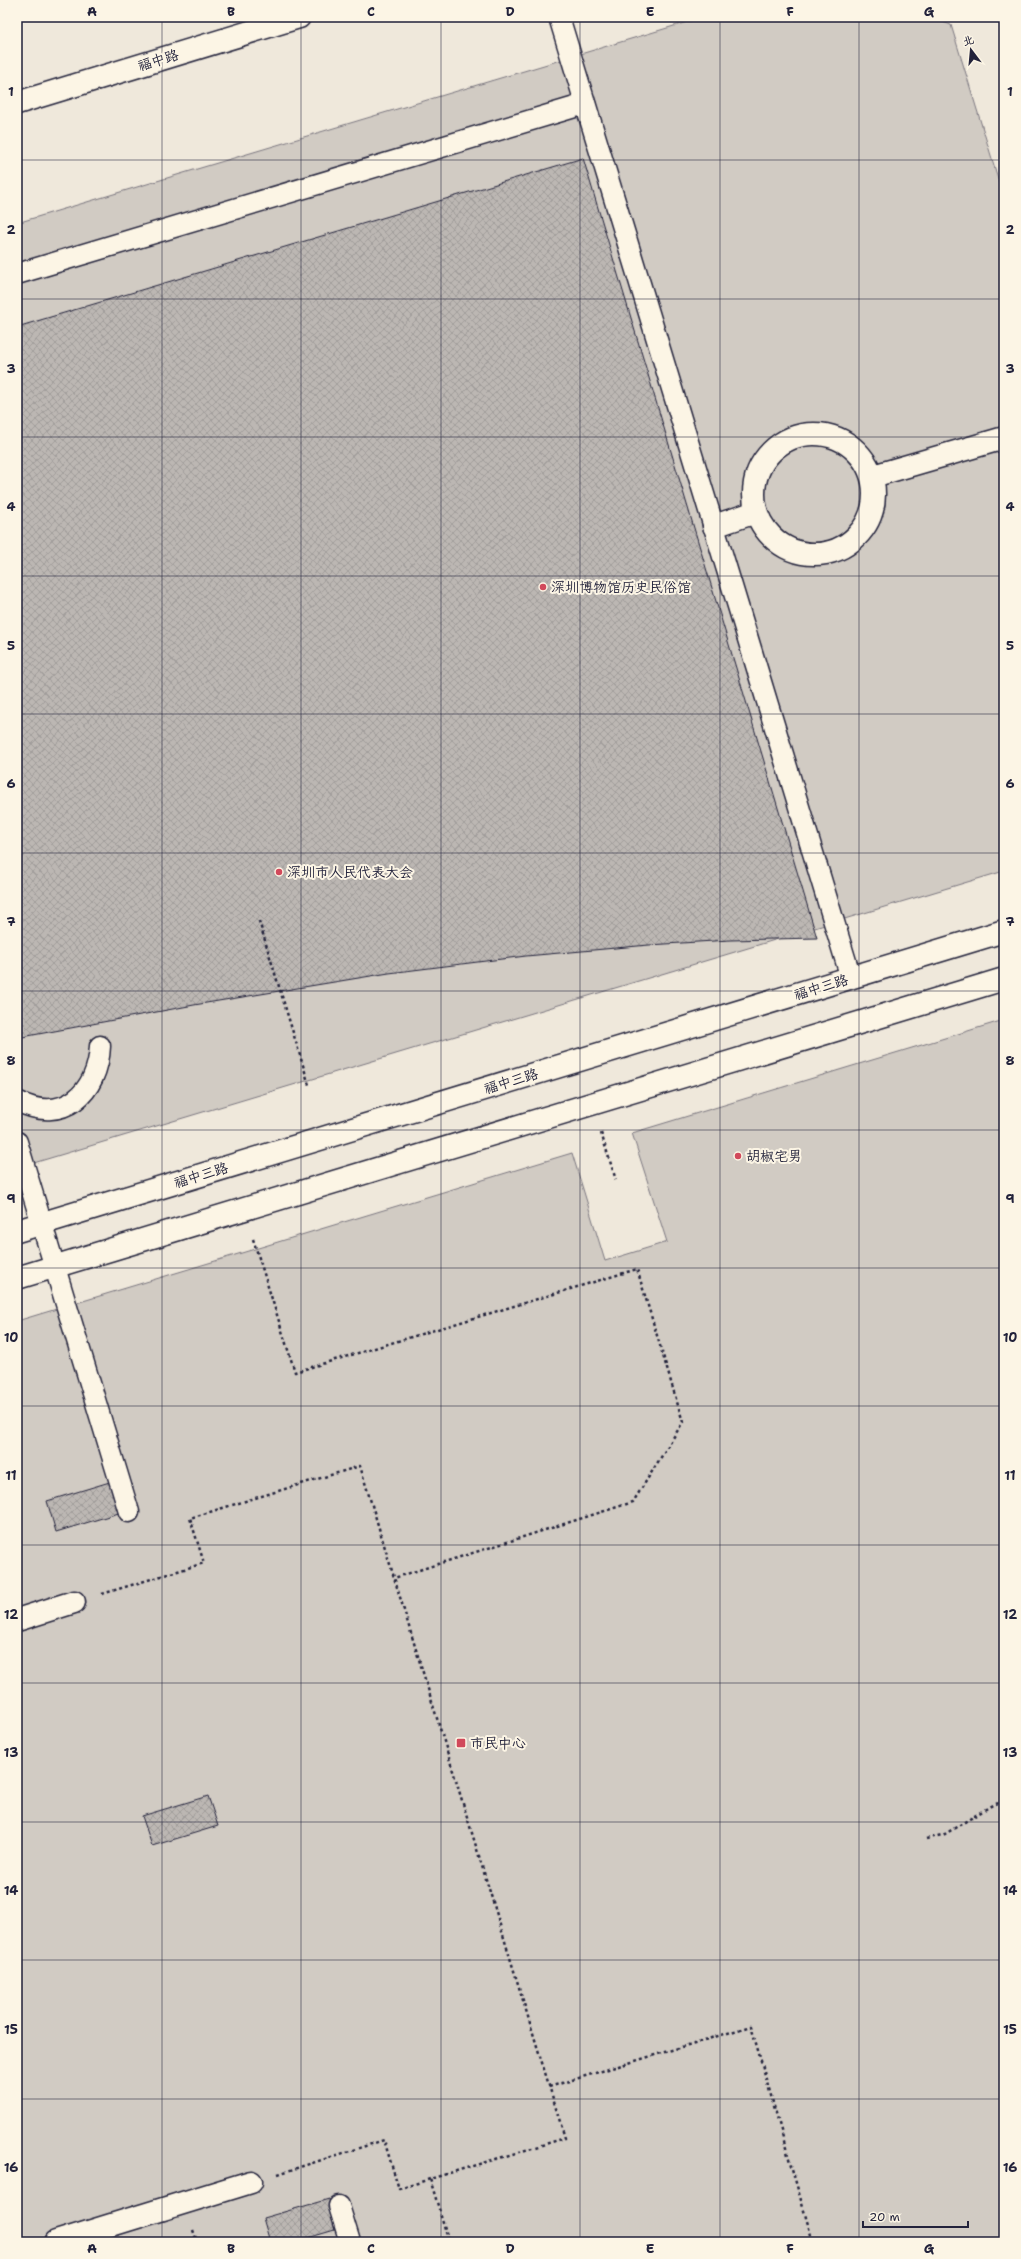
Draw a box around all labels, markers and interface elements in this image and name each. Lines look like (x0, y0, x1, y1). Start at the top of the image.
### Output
text: A (87, 3, 97, 20)
text: B (227, 3, 235, 20)
text: C (367, 3, 375, 20)
text: D (505, 3, 515, 20)
text: E (646, 3, 655, 20)
text: F (786, 3, 794, 20)
text: G (924, 3, 935, 20)
north arrow (951, 30, 991, 70)
text: 北 (961, 32, 976, 50)
street label: 福中路 (135, 45, 181, 75)
text: 1 (8, 83, 14, 100)
text: 1 (1007, 83, 1013, 100)
text: 2 (6, 221, 16, 238)
text: 2 (1005, 221, 1015, 238)
text: 3 (6, 360, 16, 377)
text: 3 (1005, 360, 1015, 377)
text: 4 (6, 498, 16, 515)
text: 4 (1005, 498, 1015, 515)
place label: 深圳博物馆历史民俗馆 (551, 578, 691, 596)
marker: 深圳博物馆历史民俗馆 (538, 582, 548, 592)
text: 5 (7, 637, 15, 654)
text: 5 (1006, 637, 1014, 654)
text: 6 (6, 775, 16, 792)
text: 6 (1005, 775, 1015, 792)
place label: 深圳市人民代表大会 (287, 863, 413, 881)
marker: 深圳市人民代表大会 (274, 867, 284, 877)
text: 7 (6, 913, 16, 930)
text: 7 (1005, 913, 1015, 930)
street label: 福中三路 (792, 970, 850, 1004)
text: 8 (6, 1052, 16, 1069)
text: 8 (1005, 1052, 1015, 1069)
street label: 福中三路 (482, 1064, 540, 1098)
place label: 胡椒宅男 (746, 1147, 802, 1165)
marker: 胡椒宅男 (733, 1151, 743, 1161)
street label: 福中三路 (172, 1158, 230, 1192)
text: 9 (6, 1190, 16, 1207)
text: 9 (1005, 1190, 1015, 1207)
text: 10 (4, 1329, 18, 1346)
text: 10 (1003, 1329, 1017, 1346)
text: 11 (5, 1467, 17, 1484)
text: 11 (1004, 1467, 1016, 1484)
text: 12 (4, 1606, 18, 1623)
text: 12 (1003, 1606, 1017, 1623)
place label: 市民中心 (470, 1734, 526, 1752)
marker: 市民中心 (455, 1737, 467, 1749)
text: 13 (4, 1744, 18, 1761)
text: 13 (1003, 1744, 1017, 1761)
text: 14 (4, 1882, 18, 1899)
text: 14 (1003, 1882, 1017, 1899)
text: 15 (4, 2021, 18, 2038)
text: 15 (1003, 2021, 1017, 2038)
text: 16 (4, 2159, 18, 2176)
text: 16 (1003, 2159, 1017, 2176)
scale bar (863, 2203, 968, 2229)
text: 20 m (869, 2209, 900, 2225)
text: A (87, 2240, 97, 2257)
text: B (227, 2240, 235, 2257)
text: C (367, 2240, 375, 2257)
text: D (505, 2240, 515, 2257)
text: E (646, 2240, 655, 2257)
text: F (786, 2240, 794, 2257)
text: G (924, 2240, 935, 2257)

